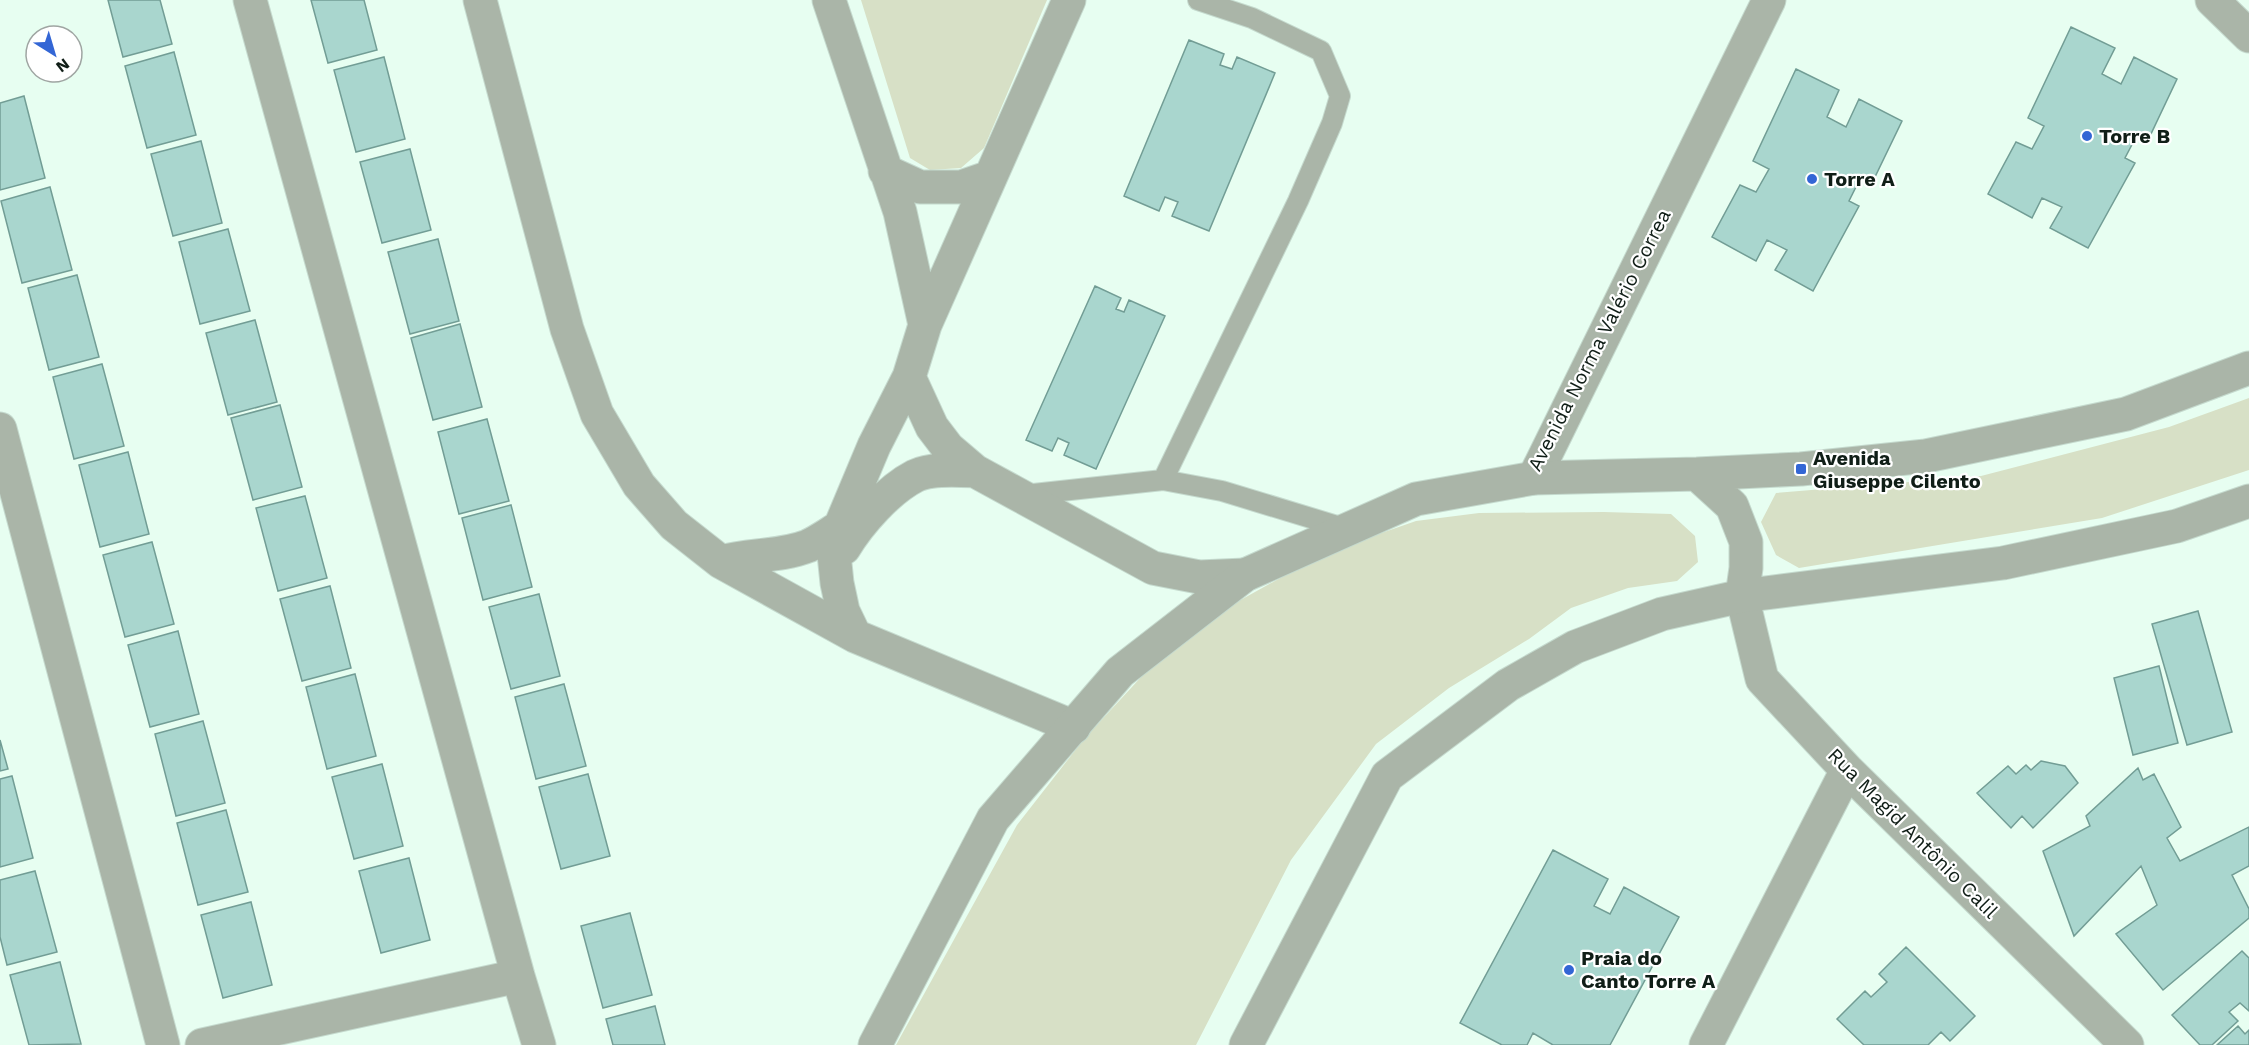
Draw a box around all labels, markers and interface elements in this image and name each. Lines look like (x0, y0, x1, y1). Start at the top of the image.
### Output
north arrow (24, 24, 84, 84)
text: N (52, 54, 73, 77)
place label: Torre B (2099, 124, 2170, 148)
marker: Torre B (2080, 129, 2094, 143)
place label: Torre A (1824, 167, 1895, 191)
marker: Torre A (1805, 172, 1819, 186)
street label: Avenida Norma Valério Correa (1522, 205, 1676, 475)
place label: Avenida Giuseppe Cilento (1813, 446, 1981, 493)
marker: Avenida Giuseppe Cilento (1794, 462, 1808, 476)
street label: Rua Magid Antônio Calil (1823, 743, 2003, 923)
place label: Praia do Canto Torre A (1581, 946, 1716, 993)
marker: Praia do Canto Torre A (1562, 963, 1576, 977)

